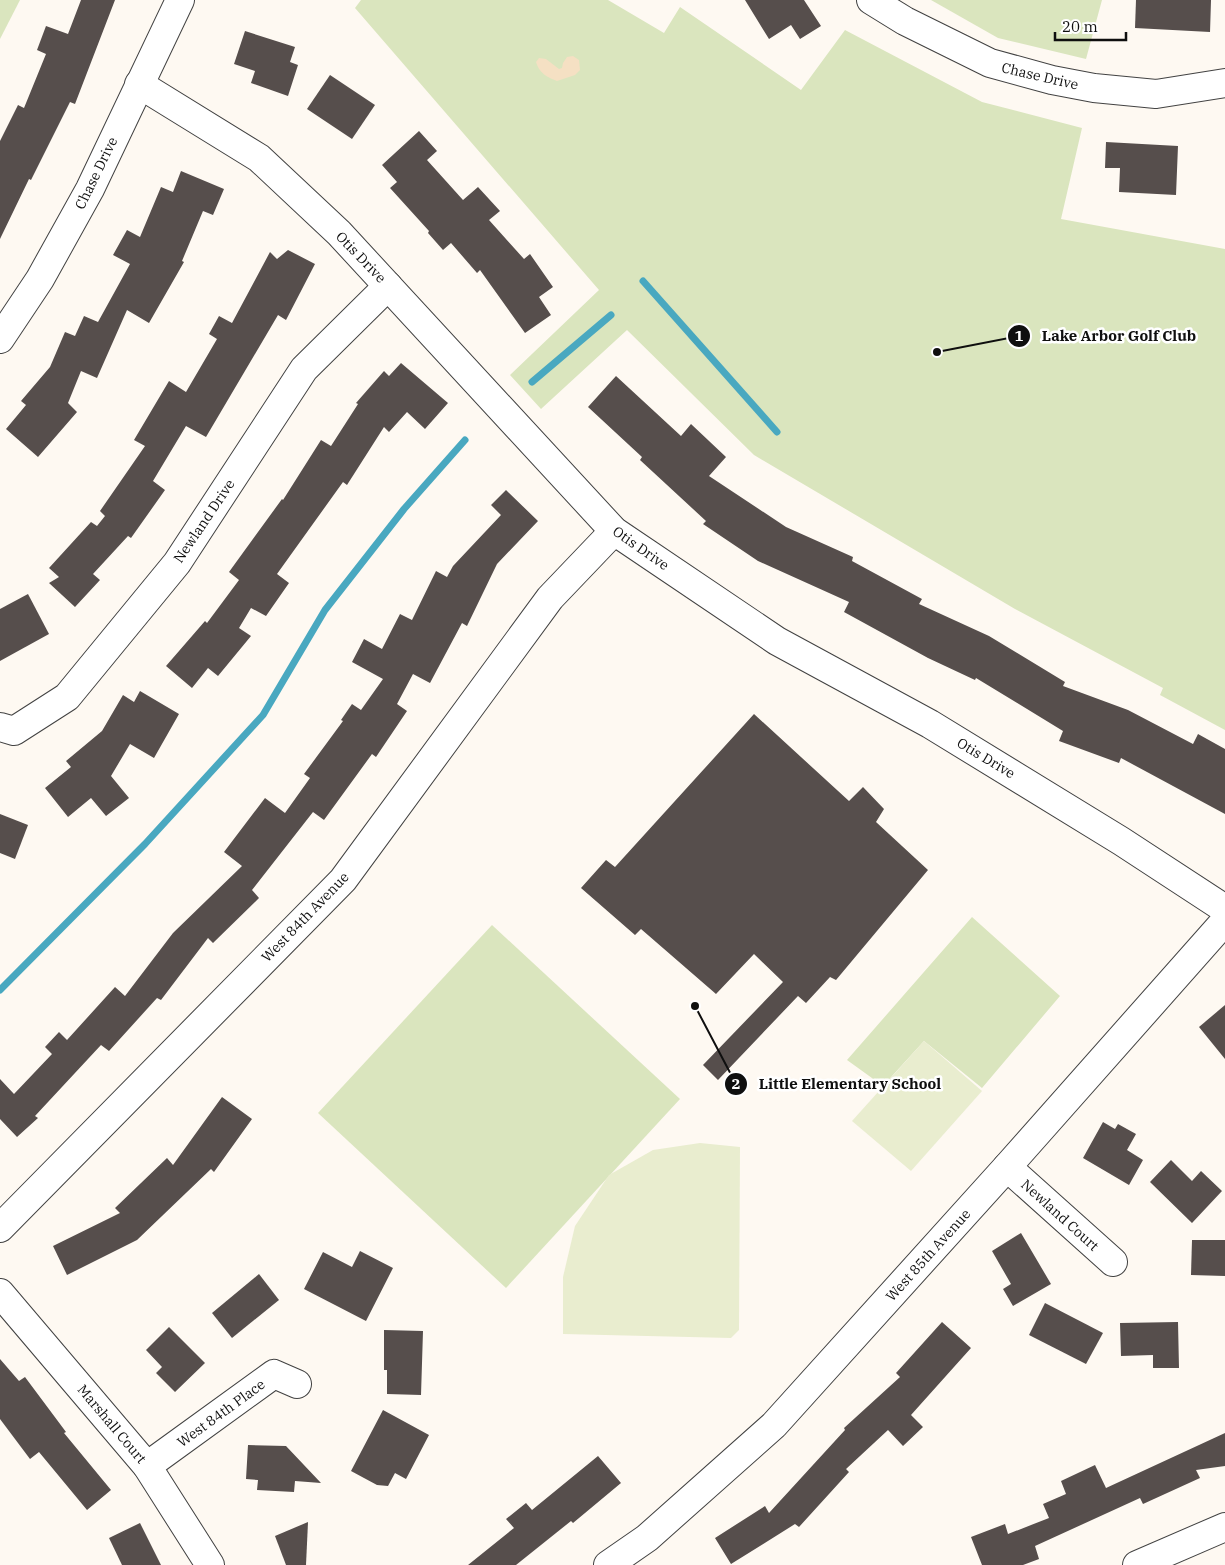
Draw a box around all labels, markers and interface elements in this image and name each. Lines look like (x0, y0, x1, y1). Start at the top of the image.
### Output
scale bar (1055, 10, 1126, 42)
text: 20 m (1062, 17, 1098, 36)
street label: Chase Drive (1000, 58, 1080, 94)
street label: Chase Drive (71, 134, 121, 212)
street label: Otis Drive (332, 227, 390, 287)
callout: Lake Arbor Golf Club (1006, 321, 1206, 351)
text: 1 (1014, 326, 1024, 345)
text: Lake Arbor Golf Club (1042, 326, 1196, 345)
street label: Newland Drive (169, 476, 239, 566)
street label: Otis Drive (609, 522, 673, 574)
street label: Otis Drive (954, 734, 1018, 782)
street label: West 84th Avenue (257, 868, 353, 966)
callout: Little Elementary School (724, 1069, 951, 1099)
text: 2 (731, 1074, 741, 1093)
text: Little Elementary School (759, 1074, 941, 1093)
street label: Newland Court (1017, 1175, 1103, 1255)
street label: West 85th Avenue (882, 1205, 974, 1305)
street label: West 84th Place (174, 1375, 268, 1451)
street label: Marshall Court (74, 1381, 150, 1467)

